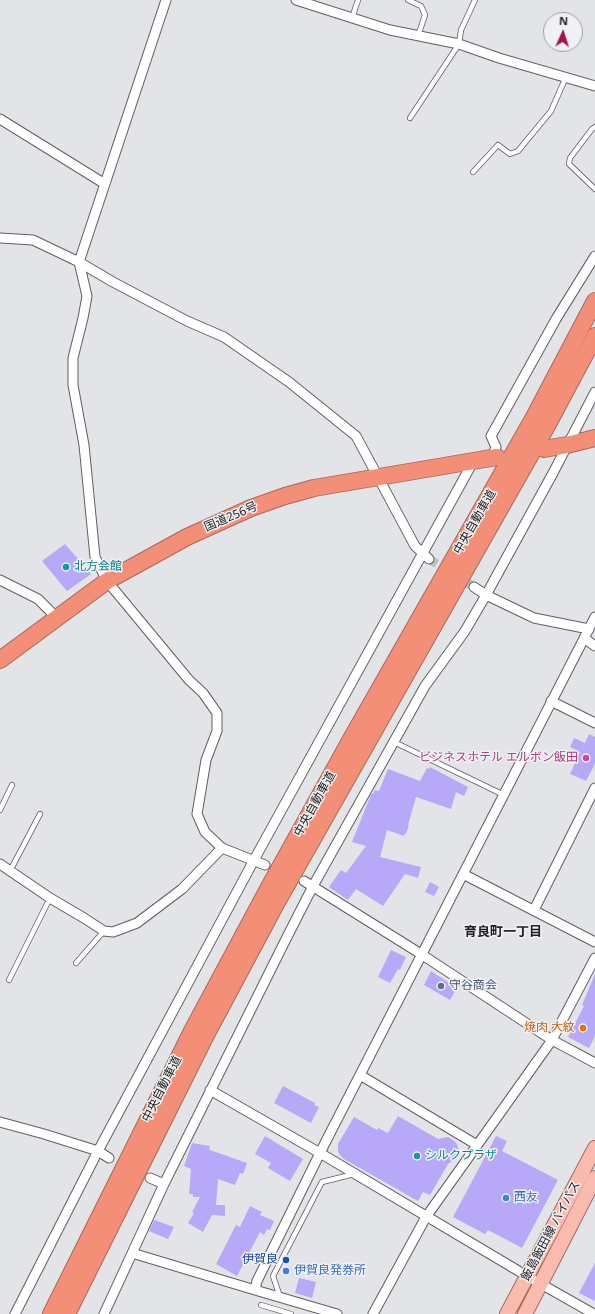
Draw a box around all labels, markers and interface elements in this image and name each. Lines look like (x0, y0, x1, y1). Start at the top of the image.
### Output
north arrow (543, 12, 583, 52)
text: N (559, 13, 568, 28)
street label: 中央自動車道 (451, 487, 499, 557)
street label: 国道256号 (202, 499, 260, 535)
place label: 北方会館 (74, 560, 122, 574)
marker: 北方会館 (61, 562, 71, 572)
place label: ビジネスホテル エルボン飯田 (419, 751, 578, 765)
marker: ビジネスホテル エルボン飯田 (581, 753, 591, 763)
street label: 中央自動車道 (291, 769, 339, 839)
district label: 育良町一丁目 (464, 924, 542, 940)
place label: 守谷商会 (449, 979, 497, 993)
marker: 守谷商会 (436, 981, 446, 991)
place label: 焼肉 大紋 (524, 1021, 575, 1035)
marker: 焼肉 大紋 (578, 1023, 588, 1033)
street label: 中央自動車道 (139, 1054, 185, 1124)
place label: シルクプラザ (425, 1149, 497, 1163)
marker: シルクプラザ (412, 1151, 422, 1161)
street label: 飯島飯田線 バイパス (519, 1179, 583, 1283)
place label: 西友 (514, 1191, 538, 1205)
marker: 西友 (501, 1193, 511, 1203)
place label: 伊賀良 (242, 1253, 278, 1267)
marker: 伊賀良 (281, 1255, 291, 1265)
place label: 伊賀良発券所 (294, 1264, 366, 1278)
marker: 伊賀良発券所 (281, 1266, 291, 1276)

